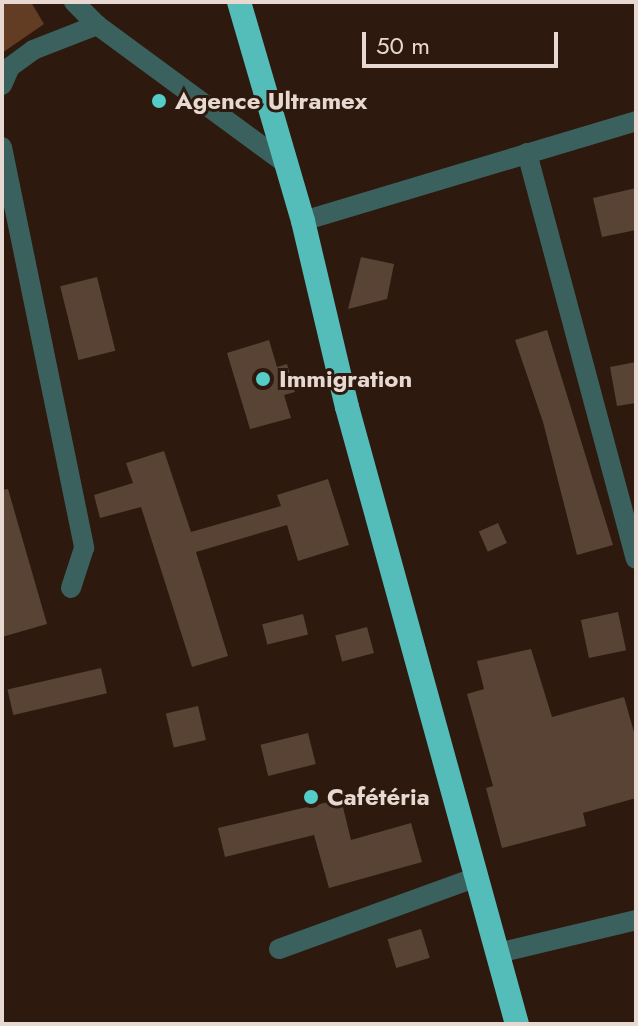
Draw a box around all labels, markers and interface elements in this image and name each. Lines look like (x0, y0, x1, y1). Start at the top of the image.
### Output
scale bar (366, 16, 562, 66)
text: 50 m (376, 28, 430, 63)
place label: Agence Ultramex (175, 87, 367, 115)
marker: Agence Ultramex (150, 92, 168, 110)
place label: Immigration (279, 365, 412, 393)
marker: Immigration (254, 370, 272, 388)
place label: Cafétéria (327, 783, 430, 811)
marker: Cafétéria (302, 788, 320, 806)

